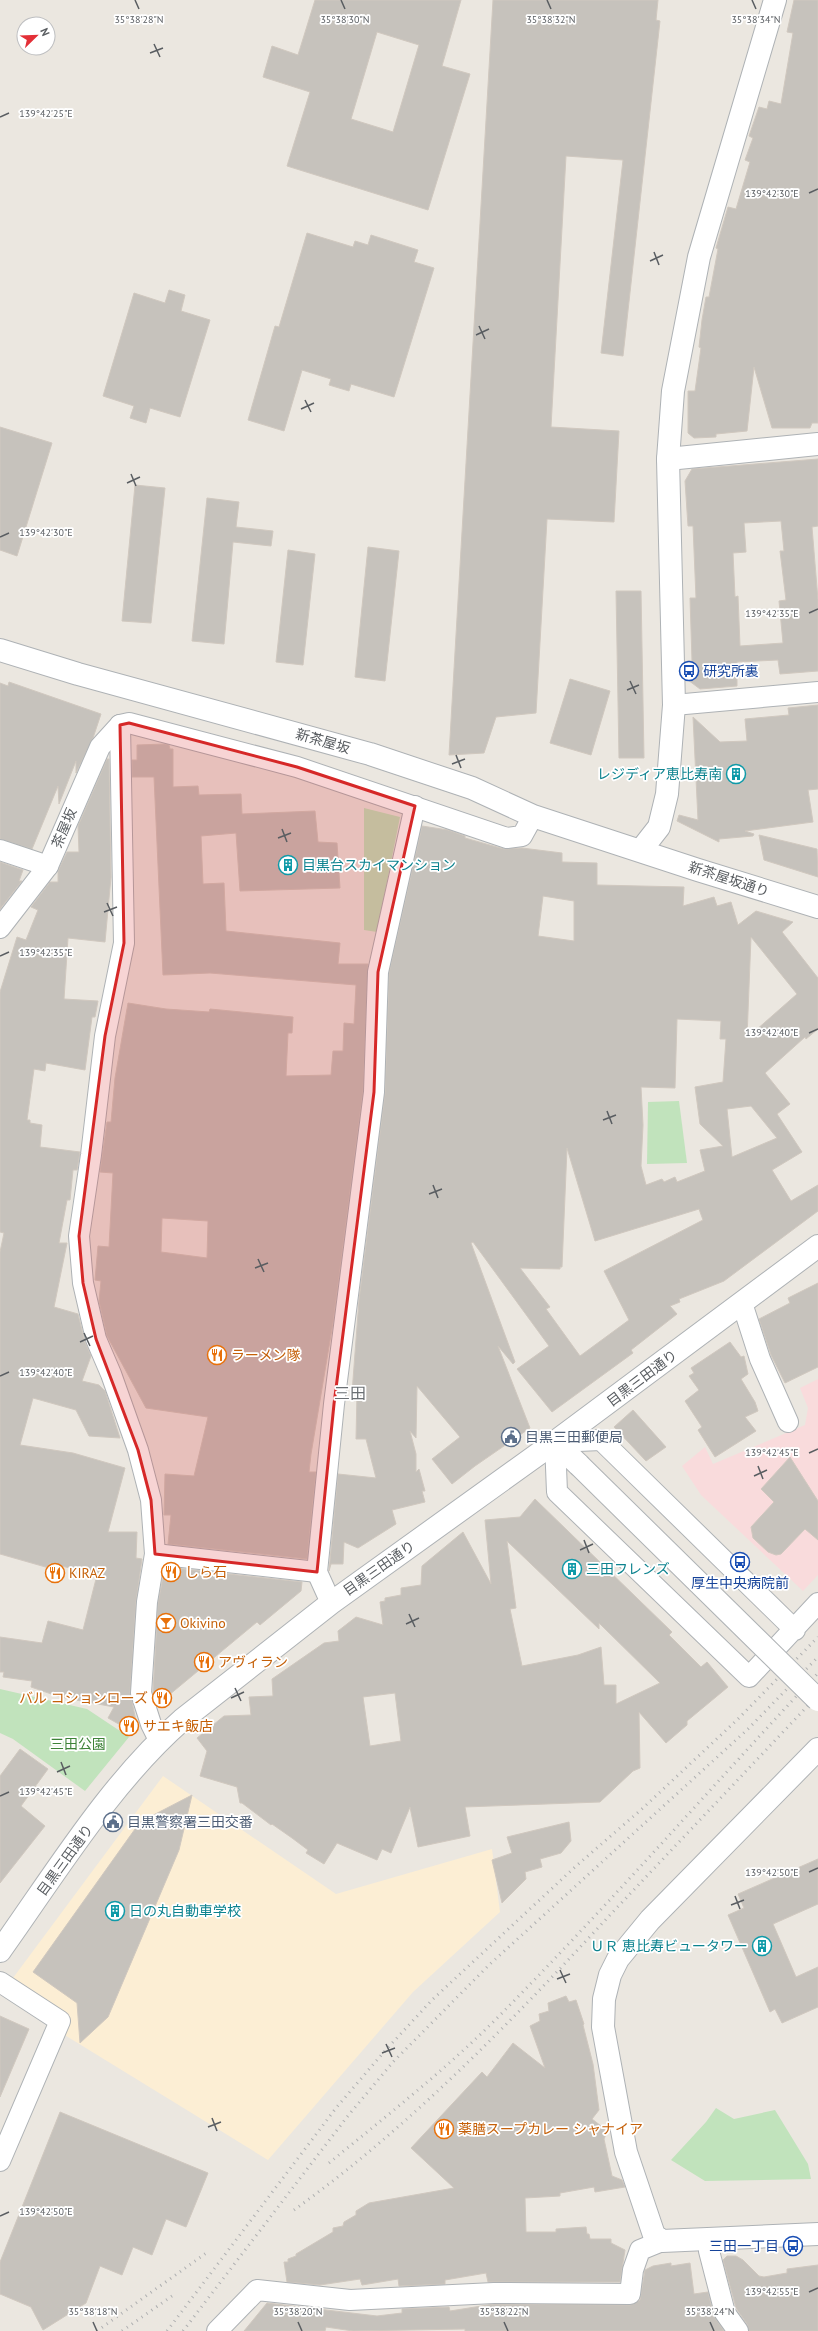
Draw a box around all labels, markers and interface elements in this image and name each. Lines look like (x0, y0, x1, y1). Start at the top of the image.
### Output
text: 35°38'28"N (114, 13, 164, 26)
text: 35°38'30"N (320, 13, 370, 26)
text: 35°38'32"N (526, 13, 576, 26)
text: 35°38'34"N (731, 13, 781, 26)
north arrow (16, 16, 56, 56)
text: N (37, 26, 53, 38)
text: 139°42'25"E (19, 107, 73, 120)
text: 139°42'30"E (745, 187, 799, 200)
text: 139°42'30"E (19, 526, 73, 539)
text: 139°42'35"E (745, 607, 799, 620)
bus stop icon: 研究所裏 (678, 660, 700, 682)
place label: 研究所裏 (703, 662, 759, 680)
street label: 新茶屋坂 (294, 725, 352, 757)
building icon: レジディア恵比寿南 (725, 763, 747, 785)
place label: レジディア恵比寿南 (597, 765, 722, 783)
street label: 茶屋坂 (48, 805, 80, 851)
building icon: 目黒台スカイマンション (277, 854, 299, 876)
place label: 目黒台スカイマンション (302, 856, 456, 874)
street label: 新茶屋坂通り (686, 857, 772, 901)
text: 139°42'35"E (19, 946, 73, 959)
text: 139°42'40"E (745, 1026, 799, 1039)
restaurant icon: ラーメン隊 (206, 1344, 228, 1366)
place label: ラーメン隊 (231, 1346, 300, 1364)
street label: 目黒三田通り (603, 1346, 681, 1410)
text: 139°42'40"E (19, 1366, 73, 1379)
district label: 三田 (334, 1383, 366, 1403)
public building icon: 目黒三田郵便局 (500, 1426, 522, 1448)
place label: 目黒三田郵便局 (525, 1428, 623, 1446)
text: 139°42'45"E (745, 1446, 799, 1459)
street label: 目黒三田通り (339, 1537, 419, 1599)
bus stop icon: 厚生中央病院前 (729, 1551, 751, 1573)
building icon: 三田フレンズ (561, 1558, 583, 1580)
place label: 三田フレンズ (586, 1560, 670, 1578)
restaurant icon: しら石 (160, 1561, 182, 1583)
restaurant icon: KIRAZ (44, 1562, 66, 1584)
place label: しら石 (185, 1563, 227, 1581)
place label: KIRAZ (69, 1564, 106, 1582)
place label: 厚生中央病院前 (691, 1574, 789, 1592)
bar icon: Okivino (155, 1612, 177, 1634)
place label: Okivino (180, 1614, 226, 1632)
restaurant icon: アヴィラン (193, 1651, 215, 1673)
place label: アヴィラン (218, 1653, 288, 1671)
restaurant icon: バル コションローズ (151, 1687, 173, 1709)
place label: バル コションローズ (19, 1689, 148, 1707)
restaurant icon: サエキ飯店 (118, 1715, 140, 1737)
place label: サエキ飯店 (143, 1717, 213, 1735)
park label: 三田公園 (50, 1735, 106, 1753)
text: 139°42'45"E (19, 1785, 73, 1798)
public building icon: 目黒警察署三田交番 (102, 1811, 124, 1833)
place label: 目黒警察署三田交番 (127, 1813, 253, 1831)
street label: 目黒三田通り (33, 1821, 97, 1899)
text: 139°42'50"E (745, 1866, 799, 1879)
building icon: 日の丸自動車学校 (104, 1900, 126, 1922)
place label: 日の丸自動車学校 (129, 1902, 241, 1920)
building icon: ＵＲ 恵比寿ビュータワー (751, 1935, 773, 1957)
place label: ＵＲ 恵比寿ビュータワー (590, 1937, 748, 1955)
restaurant icon: 薬膳スープカレー シャナイア (433, 2118, 455, 2140)
place label: 薬膳スープカレー シャナイア (458, 2120, 643, 2138)
text: 139°42'50"E (19, 2205, 73, 2218)
bus stop icon: 三田一丁目 (782, 2235, 804, 2257)
place label: 三田一丁目 (709, 2237, 779, 2255)
text: 139°42'55"E (745, 2285, 799, 2298)
text: 35°38'18"N (68, 2305, 118, 2318)
text: 35°38'20"N (273, 2305, 323, 2318)
text: 35°38'22"N (479, 2305, 529, 2318)
text: 35°38'24"N (685, 2305, 735, 2318)

